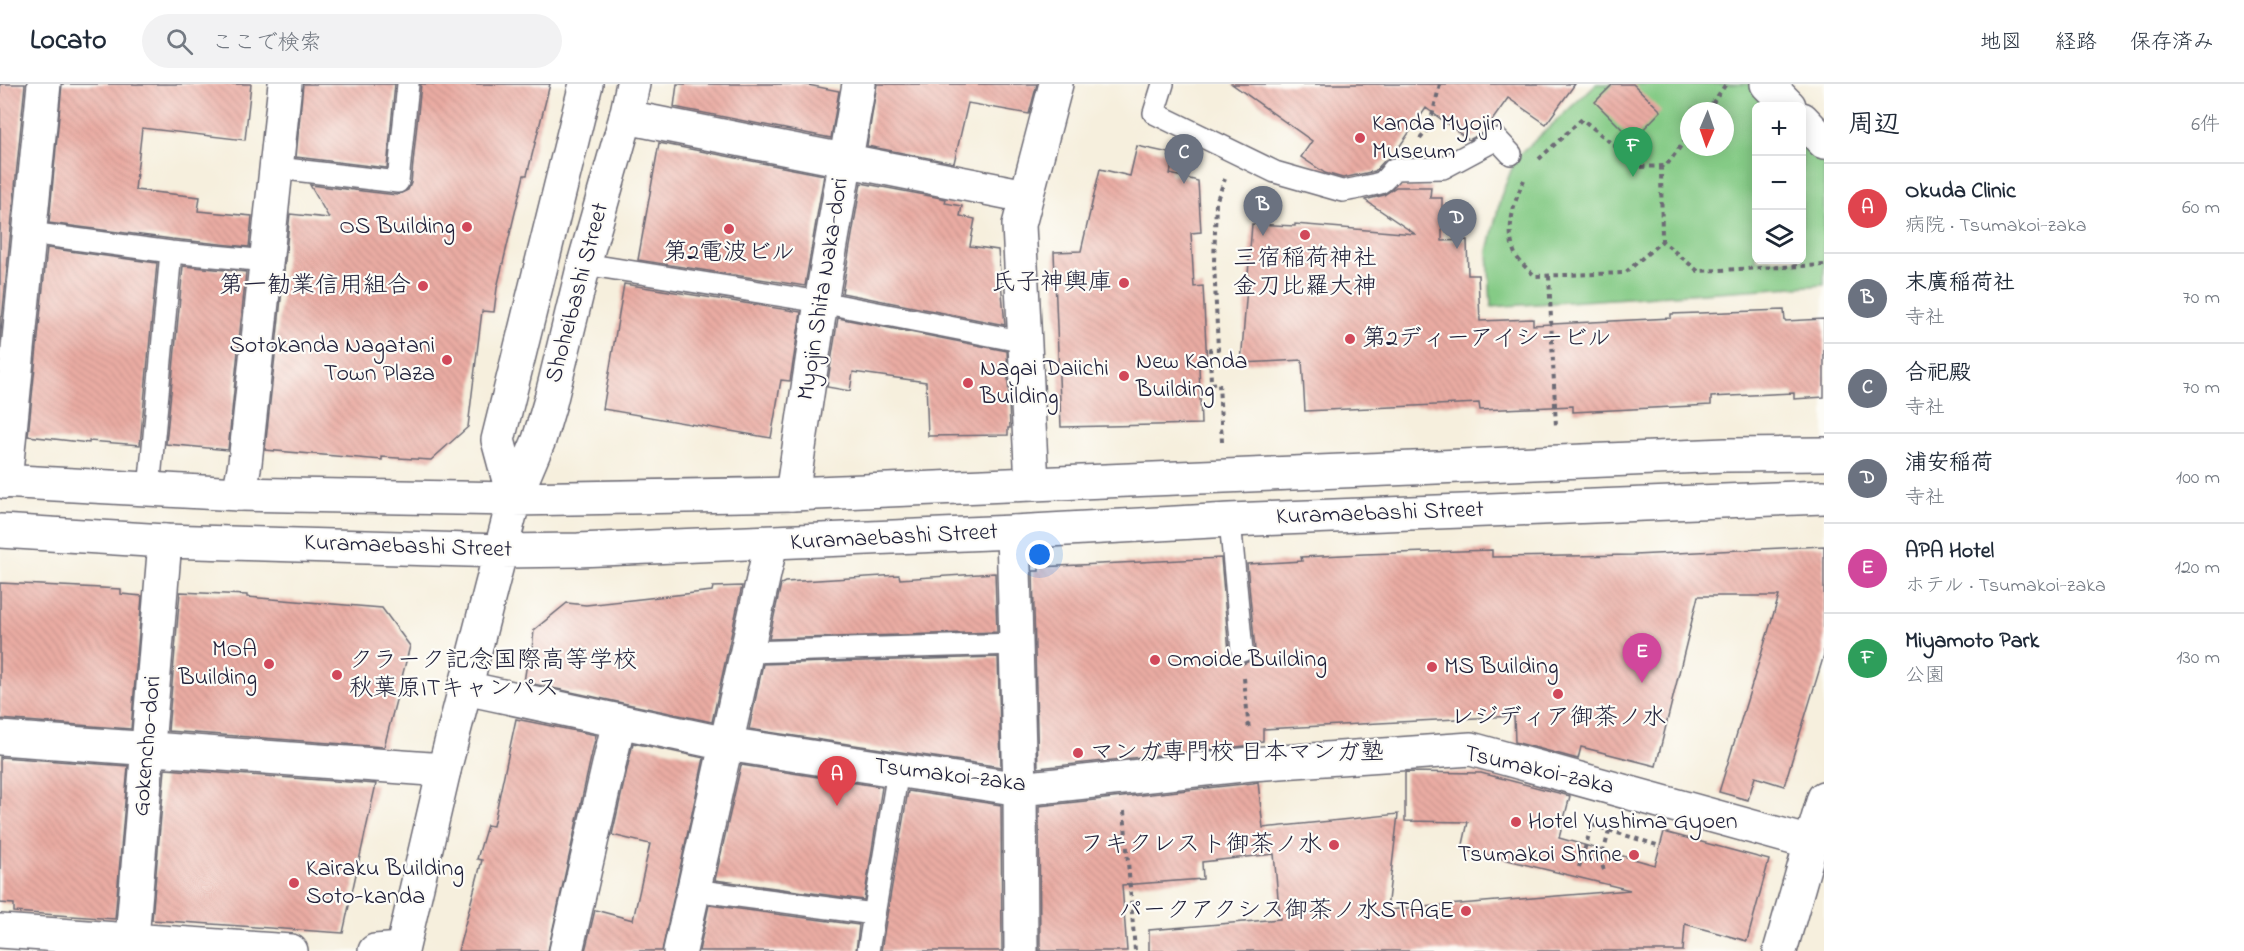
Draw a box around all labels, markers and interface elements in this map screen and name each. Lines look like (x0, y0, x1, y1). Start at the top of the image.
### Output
search box (142, 14, 562, 68)
text: Locato (30, 21, 106, 62)
icon: search (163, 25, 196, 58)
text: ここで検索 (211, 28, 321, 60)
text: 地図 (1980, 28, 2022, 58)
text: 経路 (2055, 28, 2097, 58)
text: 保存済み (2130, 28, 2214, 58)
north arrow (1680, 102, 1734, 156)
map controls (1752, 102, 1806, 264)
button: + (1752, 102, 1806, 156)
place label: Kanda Myojin Museum (1372, 107, 1502, 170)
text: 周辺 (1848, 107, 1900, 145)
text: 6件 (2191, 111, 2220, 140)
pin: F (1614, 128, 1652, 177)
marker: Kanda Myojin Museum (1353, 131, 1367, 145)
pin: C (1164, 135, 1204, 184)
button: − (1752, 156, 1806, 210)
street label: Myojin Shita Naka-dori (789, 175, 860, 403)
text: Okuda Clinic (1905, 176, 2016, 208)
pin: B (1244, 186, 1282, 236)
text: A (1861, 194, 1874, 223)
text: 60 m (2182, 194, 2220, 223)
street label: Shoheibashi Street (537, 199, 619, 387)
pin: D (1438, 200, 1476, 249)
place label: OS Building (339, 210, 455, 245)
button: layers (1752, 210, 1806, 264)
text: 病院 · Tsumakoi-zaka (1905, 212, 2087, 241)
marker: OS Building (460, 220, 474, 234)
marker: 第2電波ビル (722, 222, 736, 236)
marker: 三宿稲荷神社 金刀比羅大神 (1298, 228, 1312, 242)
place label: 第2電波ビル (663, 236, 795, 271)
place label: 三宿稲荷神社 金刀比羅大神 (1233, 242, 1377, 305)
place label: 氏子神輿庫 (992, 266, 1112, 301)
text: 末廣稲荷社 (1905, 268, 2015, 300)
place label: 第一勧業信用組合 (219, 269, 411, 304)
marker: 氏子神輿庫 (1117, 276, 1131, 290)
marker: 第一勧業信用組合 (416, 279, 430, 293)
text: B (1861, 284, 1874, 313)
text: 70 m (2183, 284, 2220, 313)
text: 寺社 (1905, 304, 1945, 333)
place label: 第2ディーアイシービル (1362, 322, 1611, 357)
place label: Sotokanda Nagatani Town Plaza (229, 329, 435, 392)
marker: 第2ディーアイシービル (1343, 332, 1357, 346)
place label: New Kanda Building (1135, 345, 1248, 408)
place label: Nagai Daiichi Building (979, 352, 1109, 415)
marker: Sotokanda Nagatani Town Plaza (440, 353, 454, 367)
text: 合祀殿 (1905, 358, 1971, 390)
marker: New Kanda Building (1117, 369, 1131, 383)
text: C (1862, 374, 1873, 403)
text: 70 m (2183, 374, 2220, 403)
marker: Nagai Daiichi Building (961, 376, 975, 390)
text: 寺社 (1905, 394, 1945, 423)
text: 浦安稲荷 (1905, 448, 1993, 480)
text: D (1860, 464, 1875, 493)
text: 100 m (2176, 464, 2220, 493)
text: 寺社 (1905, 484, 1945, 513)
street label: Kuramaebashi Street (1275, 493, 1485, 535)
street label: Kuramaebashi Street (789, 515, 999, 561)
street label: Kuramaebashi Street (303, 526, 513, 568)
text: APA Hotel (1905, 536, 1994, 568)
your location (1025, 540, 1054, 569)
text: E (1861, 554, 1874, 583)
text: 120 m (2175, 554, 2220, 583)
text: ホテル · Tsumakoi-zaka (1905, 572, 2106, 601)
text: Miyamoto Park (1905, 626, 2039, 658)
place label: MOA Building (177, 633, 257, 696)
pin: E (1622, 634, 1662, 683)
place label: Omoide Building (1167, 643, 1327, 678)
place label: クラーク記念国際高等学校 秋葉原ITキャンパス (349, 644, 637, 707)
text: F (1861, 644, 1874, 673)
text: 130 m (2176, 644, 2220, 673)
place label: MS Building (1444, 650, 1559, 685)
marker: Omoide Building (1148, 653, 1162, 667)
marker: MOA Building (262, 657, 276, 671)
marker: MS Building (1425, 660, 1439, 674)
text: 公園 (1905, 662, 1945, 691)
marker: クラーク記念国際高等学校 秋葉原ITキャンパス (330, 668, 344, 682)
street label: Gokencho-dori (124, 674, 172, 818)
marker: レジディア御茶ノ水 (1551, 687, 1565, 701)
place label: レジディア御茶ノ水 (1450, 701, 1666, 736)
place label: マンガ専門校 日本マンガ塾 (1090, 736, 1384, 771)
street label: Tsumakoi-zaka (1461, 737, 1617, 805)
marker: マンガ専門校 日本マンガ塾 (1071, 746, 1085, 760)
street label: Tsumakoi-zaka (872, 749, 1028, 803)
pin: A (818, 756, 856, 806)
place label: Hotel Yushima Gyoen (1528, 805, 1738, 841)
marker: Hotel Yushima Gyoen (1509, 815, 1523, 829)
place label: フキクレスト御茶ノ水 (1080, 828, 1322, 863)
marker: フキクレスト御茶ノ水 (1327, 838, 1341, 852)
place label: Tsumakoi Shrine (1458, 838, 1622, 873)
marker: Tsumakoi Shrine (1627, 848, 1641, 862)
place label: Kairaku Building Soto-kanda (306, 852, 464, 915)
marker: Kairaku Building Soto-kanda (287, 876, 301, 890)
place label: パークアクシス御茶ノ水STAGE (1118, 894, 1454, 929)
marker: パークアクシス御茶ノ水STAGE (1459, 904, 1473, 918)

